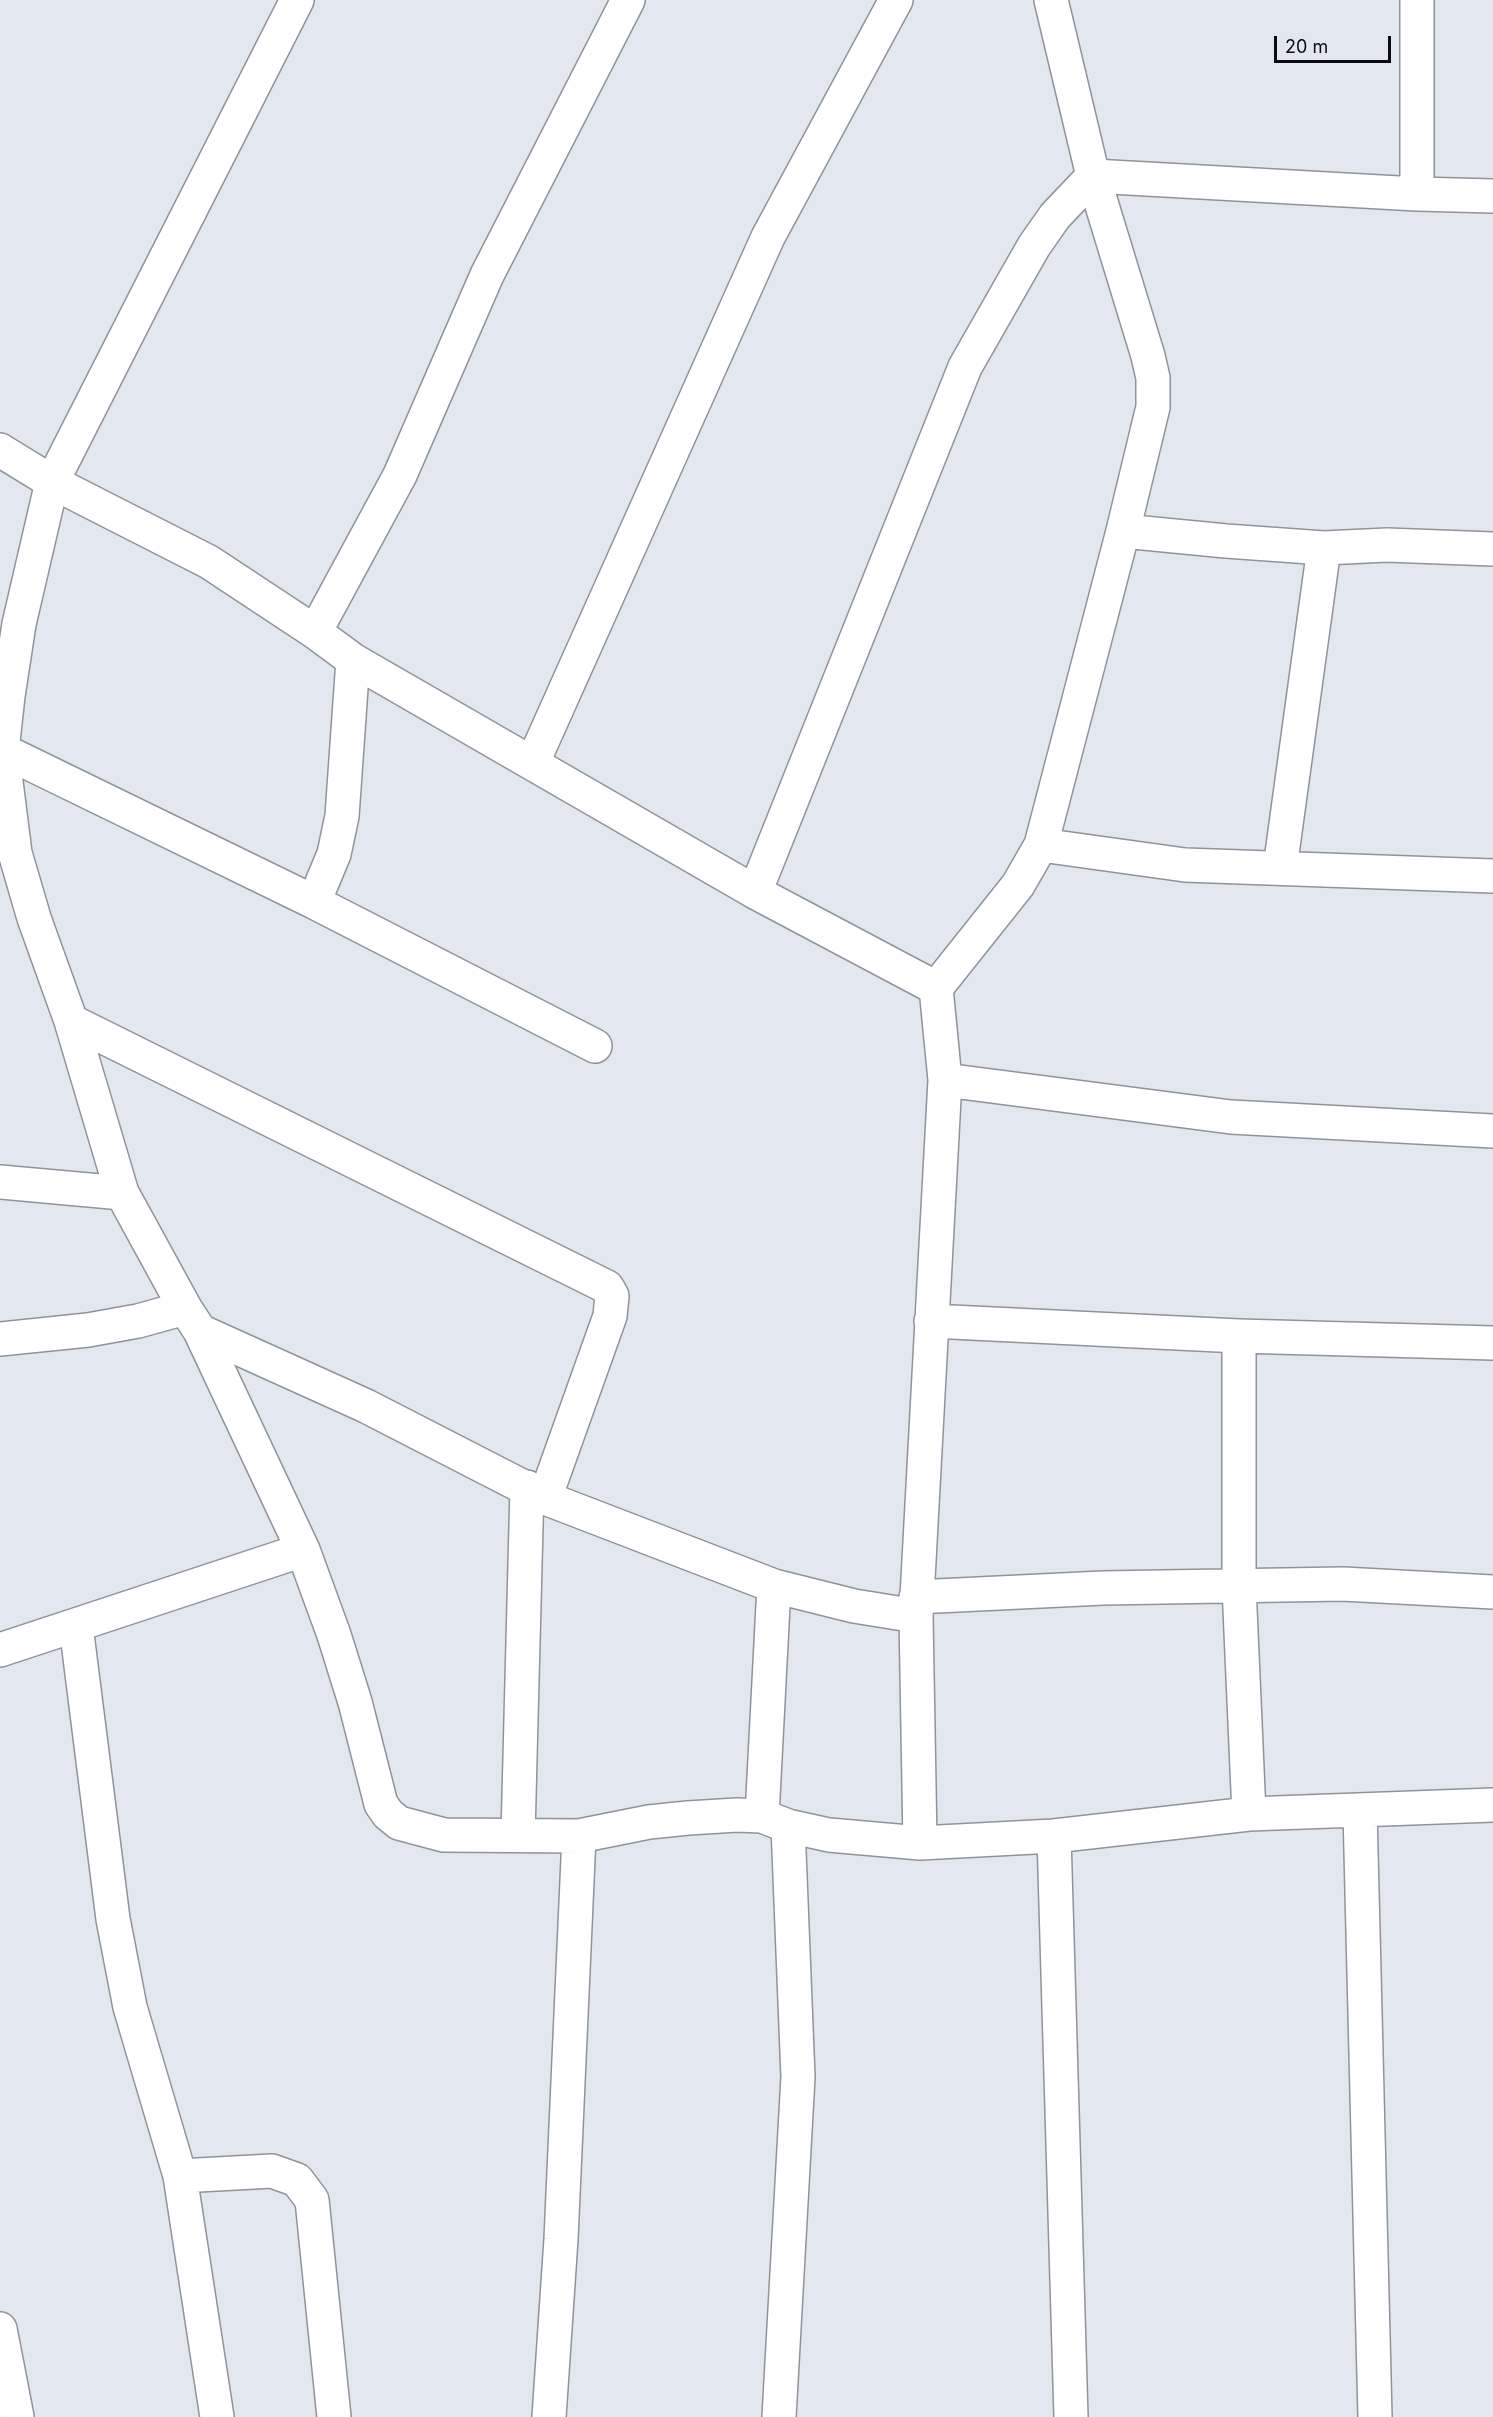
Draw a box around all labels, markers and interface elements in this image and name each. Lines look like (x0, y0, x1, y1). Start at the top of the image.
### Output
scale bar (1277, 24, 1394, 62)
text: 20 m (1285, 36, 1328, 57)

